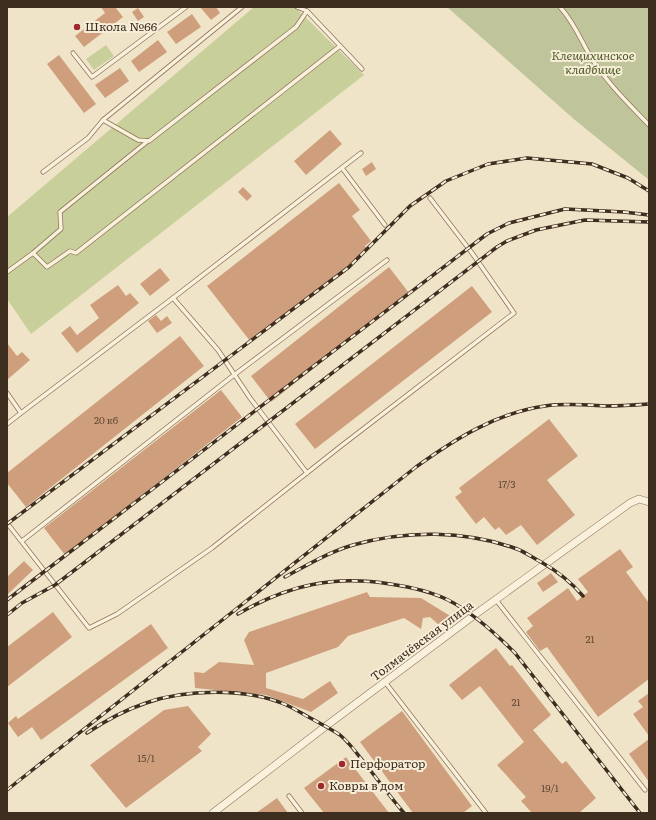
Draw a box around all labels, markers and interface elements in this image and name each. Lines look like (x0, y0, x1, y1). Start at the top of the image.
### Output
place label: Школа №66 (85, 17, 158, 35)
marker: Школа №66 (72, 22, 82, 32)
park label: Клещихинское кладбище (552, 46, 635, 78)
house number: 20 к6 (94, 412, 119, 427)
house number: 17/3 (498, 476, 516, 491)
street label: Толмачёвская улица (366, 595, 477, 685)
house number: 21 (585, 631, 595, 646)
house number: 21 (511, 694, 521, 709)
house number: 15/1 (137, 750, 155, 765)
place label: Перфоратор (350, 754, 425, 772)
marker: Перфоратор (337, 759, 347, 769)
place label: Ковры в дом (329, 776, 404, 794)
house number: 19/1 (541, 780, 559, 795)
marker: Ковры в дом (316, 781, 326, 791)

